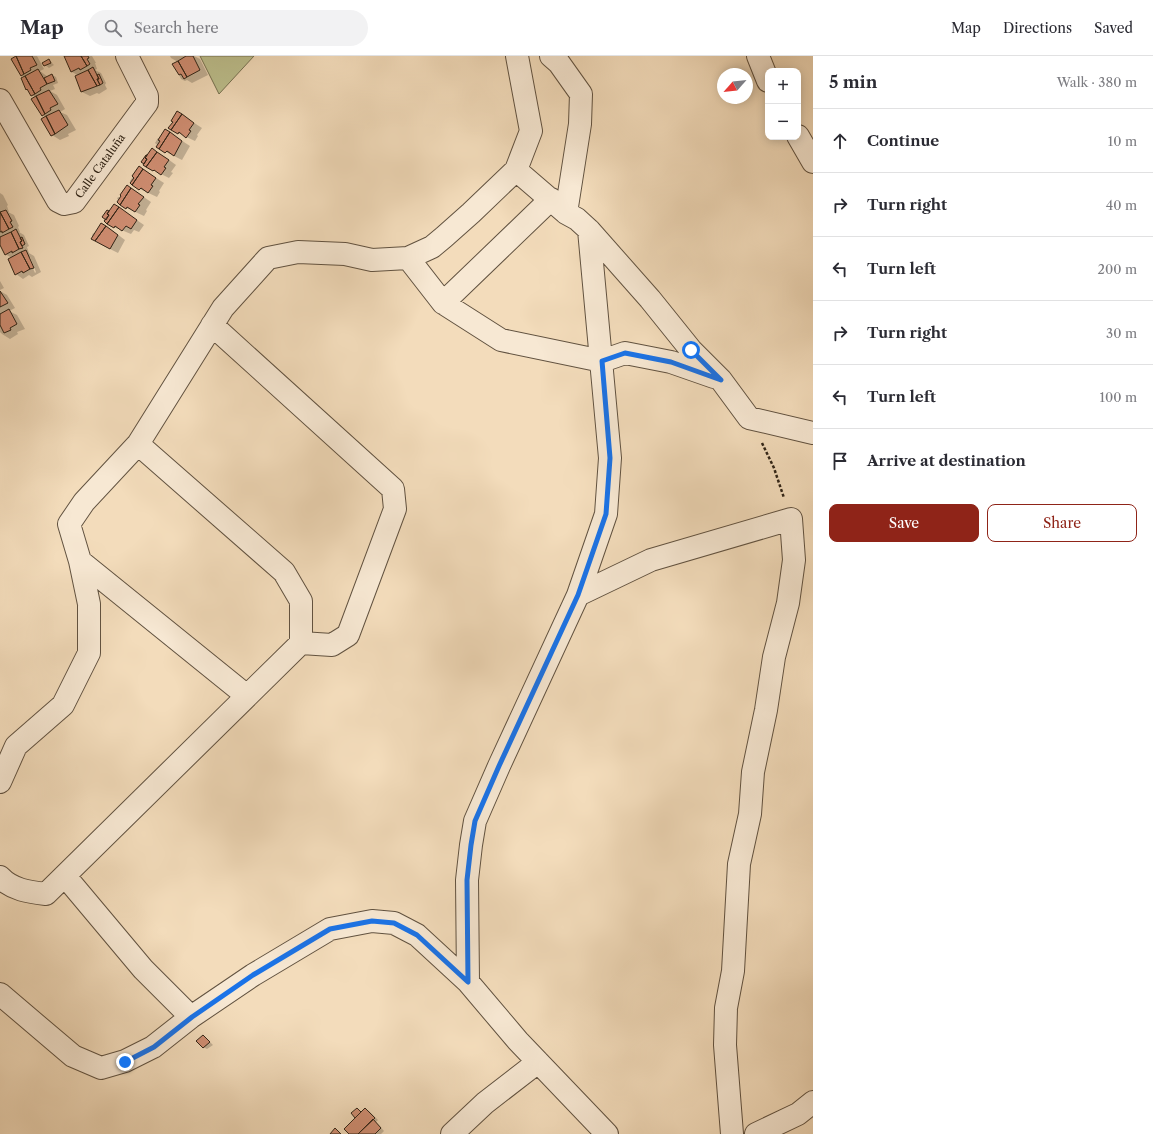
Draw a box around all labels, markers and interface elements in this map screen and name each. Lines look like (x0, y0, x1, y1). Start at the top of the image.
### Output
search box (88, 10, 368, 46)
text: Map (20, 16, 64, 39)
icon: search (102, 17, 124, 39)
text: Search here (134, 18, 219, 37)
text: Map (951, 19, 981, 37)
text: Directions (1003, 19, 1072, 37)
text: Saved (1094, 19, 1133, 37)
north arrow (717, 68, 753, 104)
map controls (765, 68, 801, 140)
button: + (765, 68, 801, 104)
text: 5 min (829, 72, 877, 92)
text: Walk · 380 m (1057, 74, 1137, 90)
button: − (765, 104, 801, 140)
icon: ahead (829, 130, 851, 152)
street label: Calle Cataluña (72, 131, 128, 201)
text: Continue (867, 131, 939, 150)
text: 10 m (1108, 133, 1137, 149)
icon: right (829, 194, 851, 216)
text: Turn right (867, 195, 947, 214)
text: 40 m (1106, 197, 1137, 213)
icon: left (829, 258, 851, 280)
text: Turn left (867, 259, 936, 278)
text: 200 m (1097, 261, 1137, 277)
icon: right (829, 322, 851, 344)
text: Turn right (867, 323, 947, 342)
text: 30 m (1106, 325, 1137, 341)
route start (682, 341, 700, 359)
icon: left (829, 386, 851, 408)
text: Turn left (867, 387, 936, 406)
text: 100 m (1099, 389, 1137, 405)
icon: arrive (829, 450, 851, 472)
text: Arrive at destination (867, 451, 1026, 470)
button: Save (829, 504, 979, 542)
button: Share (987, 504, 1137, 542)
route end (116, 1053, 134, 1071)

